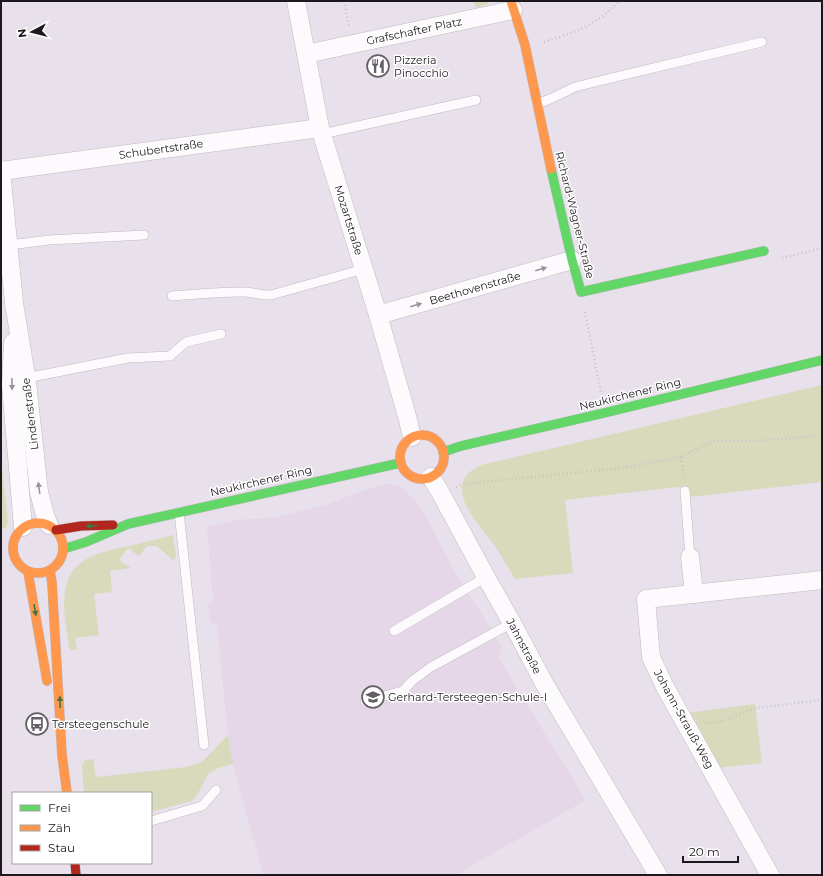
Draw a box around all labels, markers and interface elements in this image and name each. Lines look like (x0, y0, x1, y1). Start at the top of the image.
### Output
north arrow (12, 12, 52, 52)
street label: Grafschafter Platz (365, 14, 463, 48)
text: N (15, 28, 30, 38)
restaurant icon: Pizzeria Pinocchio (365, 53, 391, 79)
place label: Pizzeria Pinocchio (394, 53, 449, 80)
street label: Schubertstraße (118, 136, 204, 162)
street label: Richard-Wagner-Straße (552, 150, 598, 280)
street label: Mozartstraße (332, 183, 366, 257)
one-way arrow (535, 266, 547, 272)
street label: Beethovenstraße (428, 268, 523, 308)
one-way arrow (410, 302, 422, 308)
street label: Neukirchener Ring (578, 375, 682, 413)
street label: Lindenstraße (19, 377, 41, 451)
one-way arrow (8, 378, 15, 390)
street label: Neukirchener Ring (209, 462, 313, 500)
one-way arrow (36, 482, 42, 494)
one-way arrow (85, 523, 98, 529)
one-way arrow (32, 604, 38, 616)
street label: Jahnstraße (503, 615, 545, 677)
street label: Johann-Strauß-Weg (650, 666, 717, 771)
school or university icon: Gerhard-Tersteegen-Schule-I (360, 684, 386, 710)
place label: Gerhard-Tersteegen-Schule-I (388, 690, 547, 704)
one-way arrow (56, 696, 63, 708)
bus stop icon: Tersteegenschule (24, 711, 50, 737)
place label: Tersteegenschule (52, 717, 150, 731)
legend (12, 792, 152, 864)
text: Frei (48, 800, 71, 815)
text: Zäh (48, 820, 71, 835)
scale bar (683, 838, 738, 864)
text: Stau (48, 840, 75, 855)
text: 20 m (689, 844, 720, 859)

